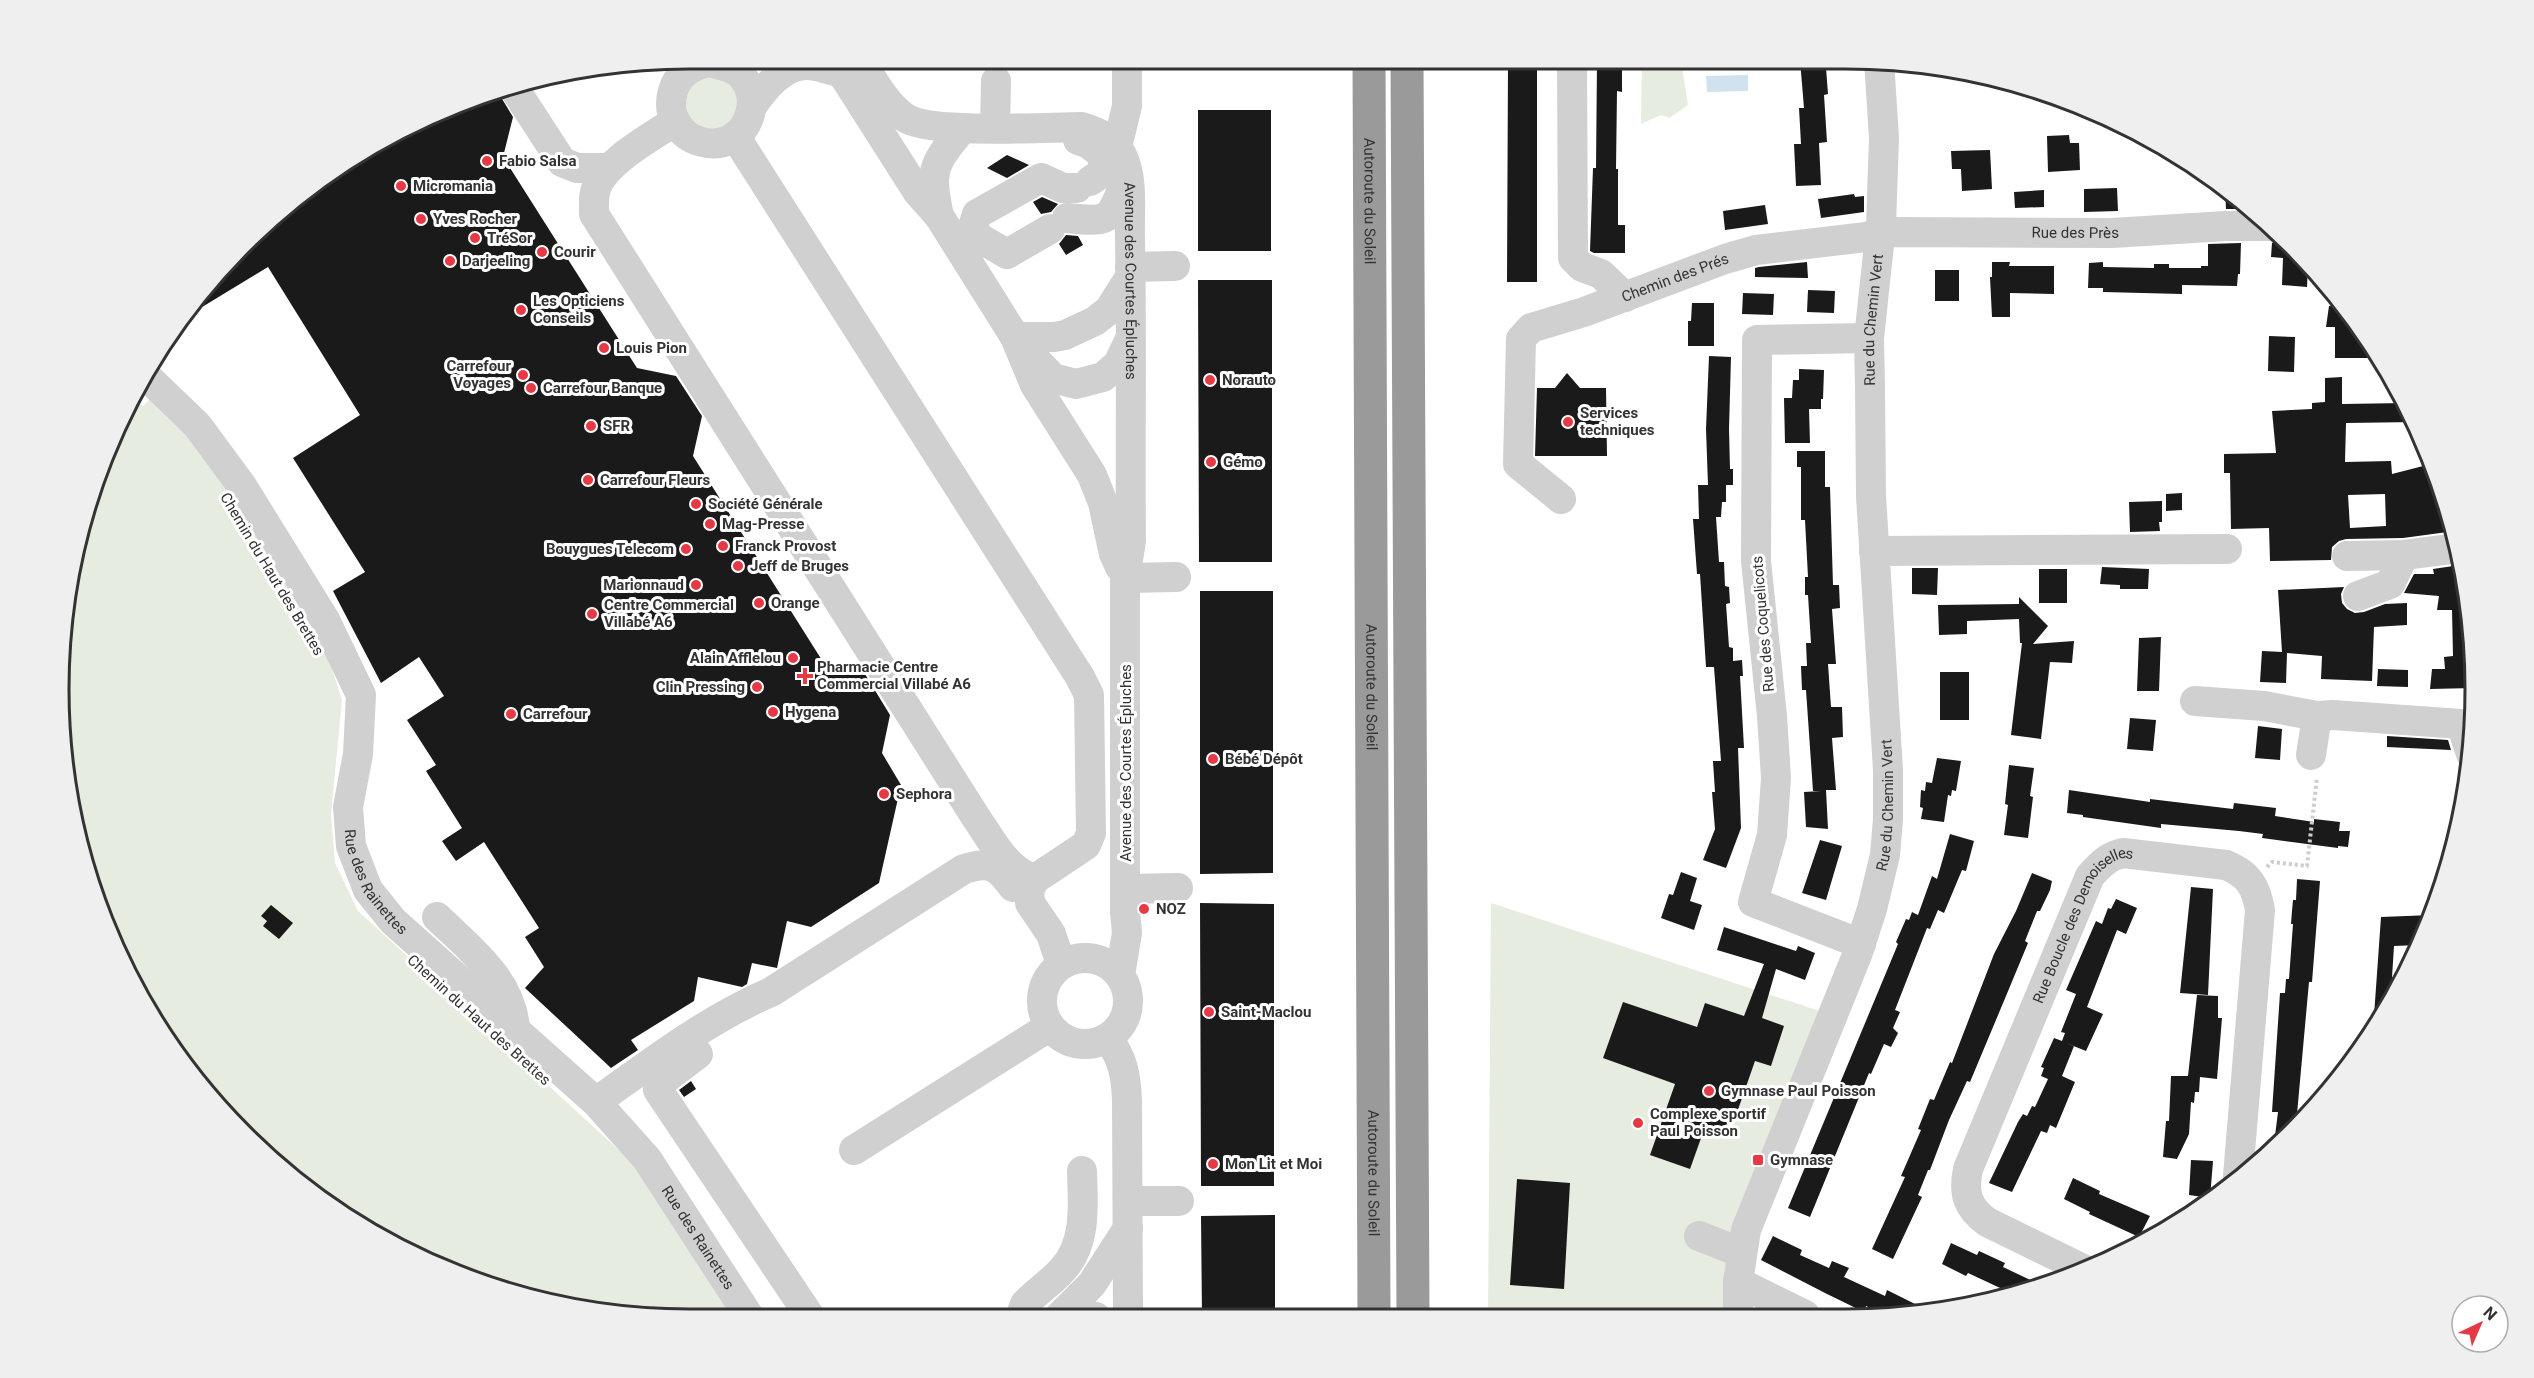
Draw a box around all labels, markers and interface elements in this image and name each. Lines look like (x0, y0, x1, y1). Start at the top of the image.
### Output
street label: Autoroute du Soleil (1360, 138, 1379, 264)
place label: Fabio Salsa (499, 152, 577, 170)
marker: Fabio Salsa (480, 154, 494, 168)
place label: Micromania (413, 177, 493, 195)
marker: Micromania (394, 179, 408, 193)
street label: Avenue des Courtes Épluches (1120, 181, 1140, 380)
place label: Yves Rocher (433, 210, 518, 228)
marker: Yves Rocher (414, 212, 428, 226)
street label: Rue des Près (2031, 224, 2119, 242)
place label: TréSor (487, 229, 533, 247)
marker: TréSor (468, 231, 482, 245)
place label: Courir (554, 243, 596, 261)
marker: Courir (535, 245, 549, 259)
street label: Chemin des Prés (1619, 249, 1731, 306)
place label: Darjeeling (462, 252, 530, 270)
street label: Rue du Chemin Vert (1860, 253, 1887, 386)
marker: Darjeeling (443, 254, 457, 268)
place label: Les Opticiens Conseils (533, 292, 625, 327)
marker: Les Opticiens Conseils (514, 303, 528, 317)
place label: Louis Pion (616, 339, 687, 357)
marker: Louis Pion (597, 341, 611, 355)
place label: Carrefour Voyages (446, 357, 511, 392)
marker: Carrefour Voyages (516, 368, 530, 382)
place label: Norauto (1222, 371, 1276, 389)
marker: Norauto (1203, 373, 1217, 387)
place label: Carrefour Banque (543, 379, 662, 397)
marker: Carrefour Banque (524, 381, 538, 395)
place label: Services techniques (1580, 404, 1655, 439)
marker: Services techniques (1561, 415, 1575, 429)
place label: SFR (603, 417, 630, 435)
marker: SFR (584, 419, 598, 433)
place label: Gémo (1223, 453, 1263, 471)
marker: Gémo (1204, 455, 1218, 469)
place label: Carrefour Fleurs (600, 471, 710, 489)
marker: Carrefour Fleurs (581, 473, 595, 487)
street label: Chemin du Haut des Brettes (216, 489, 328, 659)
place label: Société Générale (708, 495, 823, 513)
marker: Société Générale (689, 497, 703, 511)
place label: Mag-Presse (722, 515, 804, 533)
marker: Mag-Presse (703, 517, 717, 531)
place label: Franck Provost (735, 537, 836, 555)
marker: Franck Provost (716, 539, 730, 553)
place label: Bouygues Telecom (546, 540, 674, 558)
marker: Bouygues Telecom (679, 542, 693, 556)
street label: Rue des Coquelicots (1748, 555, 1778, 693)
place label: Jeff de Bruges (750, 557, 849, 575)
marker: Jeff de Bruges (731, 559, 745, 573)
place label: Marionnaud (603, 576, 684, 594)
marker: Marionnaud (689, 578, 703, 592)
place label: Orange (771, 594, 820, 612)
place label: Centre Commercial Villabé A6 (604, 596, 734, 631)
marker: Orange (752, 596, 766, 610)
marker: Centre Commercial Villabé A6 (585, 607, 599, 621)
street label: Autoroute du Soleil (1362, 624, 1381, 750)
place label: Alain Afflelou (690, 649, 781, 667)
marker: Alain Afflelou (786, 651, 800, 665)
place label: Pharmacie Centre Commercial Villabé A6 (817, 658, 971, 693)
street label: Avenue des Courtes Épluches (1117, 664, 1135, 862)
marker: Pharmacie Centre Commercial Villabé A6 (798, 669, 812, 683)
place label: Clin Pressing (656, 678, 745, 696)
marker: Clin Pressing (750, 680, 764, 694)
place label: Hygena (785, 703, 836, 721)
place label: Carrefour (523, 705, 588, 723)
marker: Hygena (766, 705, 780, 719)
marker: Carrefour (504, 707, 518, 721)
street label: Rue du Chemin Vert (1872, 739, 1897, 873)
place label: Bébé Dépôt (1225, 750, 1303, 768)
marker: Bébé Dépôt (1206, 752, 1220, 766)
place label: Sephora (896, 785, 952, 803)
marker: Sephora (877, 787, 891, 801)
street label: Rue des Rainettes (341, 828, 411, 938)
street label: Rue Boucle des Demoiselles (2029, 844, 2134, 1006)
place label: NOZ (1156, 900, 1186, 918)
marker: NOZ (1137, 902, 1151, 916)
street label: Chemin du Haut des Brettes (404, 951, 554, 1089)
place label: Saint-Maclou (1221, 1003, 1311, 1021)
marker: Saint-Maclou (1202, 1005, 1216, 1019)
place label: Gymnase Paul Poisson (1721, 1082, 1876, 1100)
marker: Gymnase Paul Poisson (1702, 1084, 1716, 1098)
place label: Complexe sportif Paul Poisson (1650, 1105, 1767, 1140)
street label: Autoroute du Soleil (1364, 1110, 1383, 1236)
marker: Complexe sportif Paul Poisson (1631, 1116, 1645, 1130)
place label: Gymnase (1770, 1151, 1833, 1169)
marker: Gymnase (1751, 1153, 1765, 1167)
place label: Mon Lit et Moi (1225, 1155, 1322, 1173)
marker: Mon Lit et Moi (1206, 1157, 1220, 1171)
street label: Rue des Rainettes (658, 1182, 738, 1293)
north arrow (2450, 1294, 2510, 1354)
text: N (2479, 1303, 2501, 1324)

